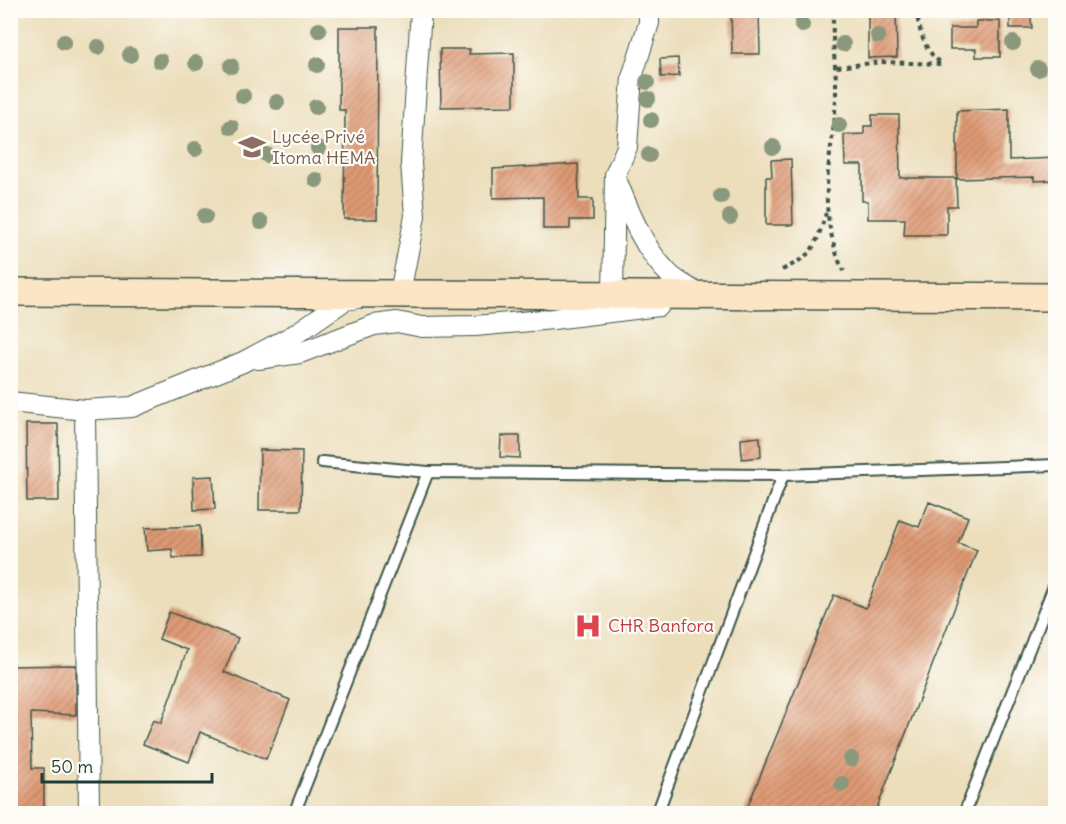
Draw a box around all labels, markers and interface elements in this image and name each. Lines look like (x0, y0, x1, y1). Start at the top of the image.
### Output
place label: Lycée Privé Itoma HEMA (272, 125, 376, 169)
school or university icon: Lycée Privé Itoma HEMA (237, 132, 267, 162)
hospital icon: CHR Banfora (573, 611, 603, 641)
place label: CHR Banfora (608, 614, 714, 637)
scale bar (42, 746, 212, 784)
text: 50 m (51, 755, 93, 778)

